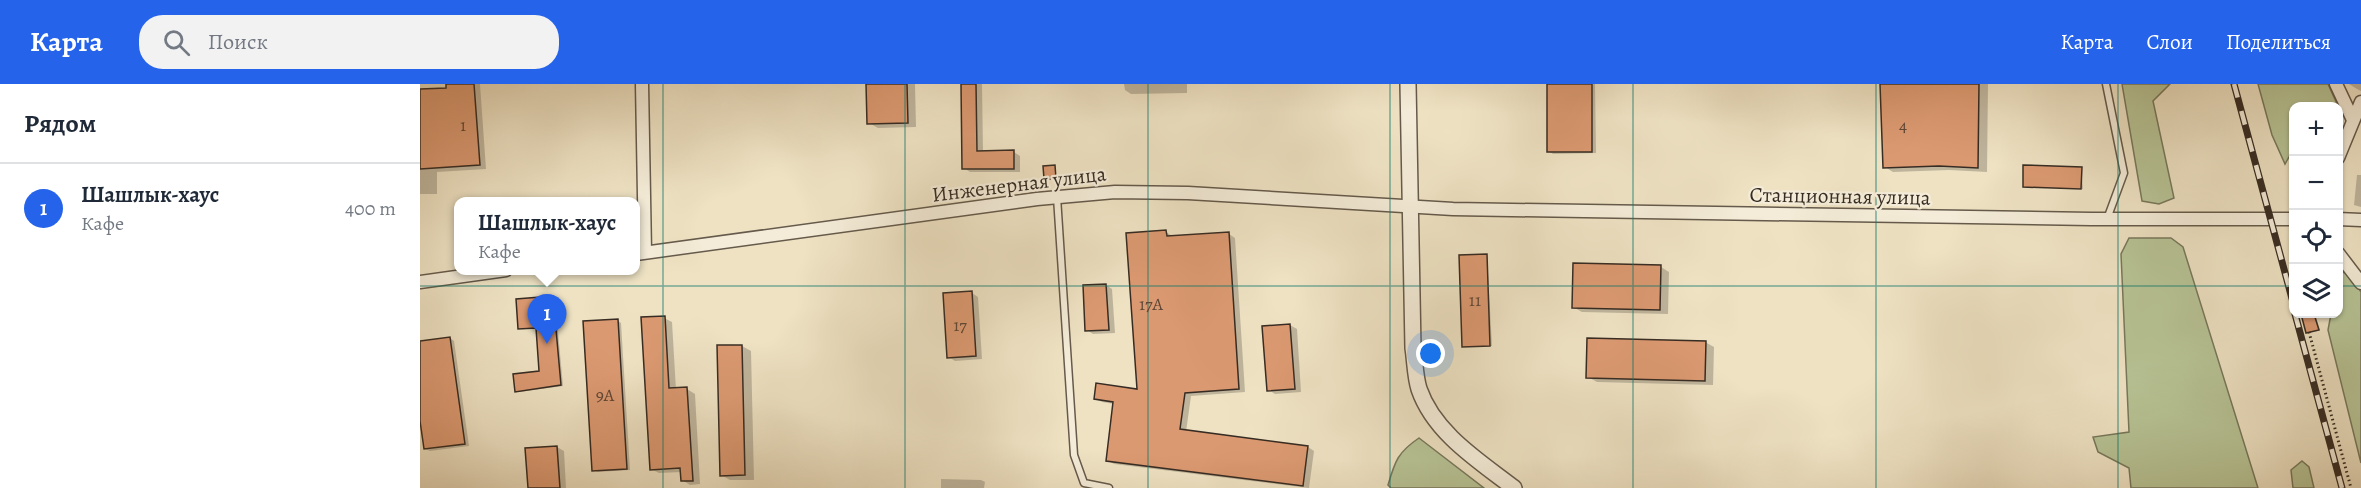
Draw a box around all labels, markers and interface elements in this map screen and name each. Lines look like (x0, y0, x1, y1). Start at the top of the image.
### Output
search box (139, 15, 559, 69)
text: Карта (30, 23, 103, 61)
icon: search (160, 26, 193, 59)
text: Поиск (208, 27, 268, 57)
text: Карта (2060, 28, 2113, 56)
text: Слои (2146, 28, 2193, 56)
text: Поделиться (2226, 28, 2331, 56)
map controls (2289, 102, 2343, 318)
button: + (2289, 102, 2343, 156)
text: Рядом (24, 106, 96, 141)
house number: 1 (460, 113, 466, 137)
house number: 4 (1899, 113, 1907, 137)
button: − (2289, 156, 2343, 210)
street label: Инженерная улица (930, 159, 1108, 209)
text: Шашлык-хаус (81, 180, 219, 210)
street label: Станционная улица (1749, 180, 1931, 212)
text: 1 (40, 195, 47, 222)
text: 400 m (345, 195, 396, 222)
popup (454, 197, 640, 275)
text: Шашлык-хаус (478, 208, 616, 238)
text: Кафе (81, 210, 124, 237)
button: locate (2289, 210, 2343, 264)
text: Кафе (478, 238, 521, 265)
button: layers (2289, 264, 2343, 318)
house number: 11 (1469, 288, 1481, 312)
house number: 17А (1139, 292, 1164, 316)
pin: 1 (528, 294, 566, 344)
house number: 17 (953, 313, 967, 337)
your location (1416, 339, 1445, 368)
house number: 9А (596, 383, 615, 407)

